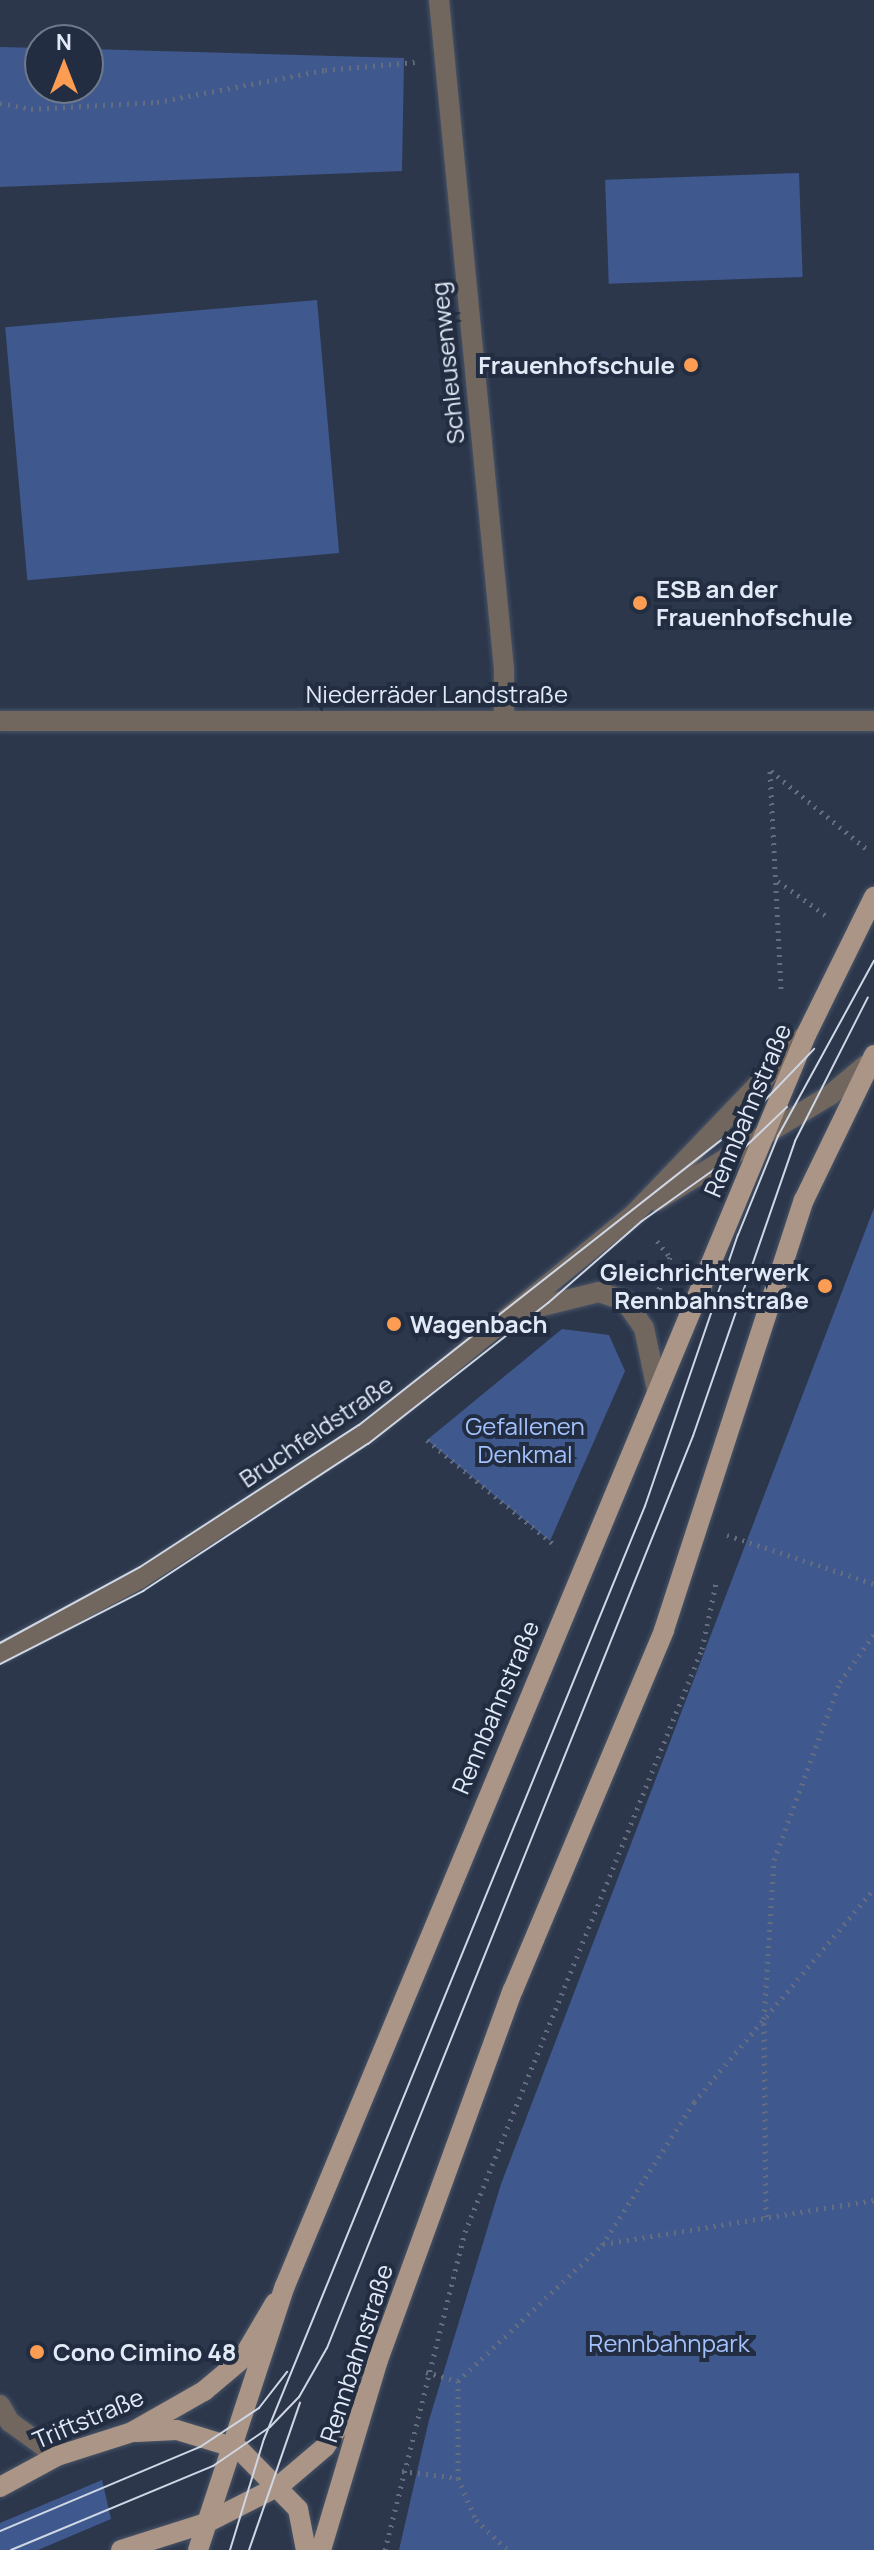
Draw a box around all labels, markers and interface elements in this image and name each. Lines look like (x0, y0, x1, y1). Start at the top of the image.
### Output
north arrow (24, 24, 104, 104)
text: N (56, 27, 72, 57)
street label: Schleusenweg (424, 280, 470, 446)
place label: Frauenhofschule (478, 351, 675, 379)
marker: Frauenhofschule (682, 356, 700, 374)
place label: ESB an der Frauenhofschule (656, 575, 853, 631)
marker: ESB an der Frauenhofschule (631, 594, 649, 612)
street label: Niederräder Landstraße (306, 680, 568, 708)
street label: Rennbahnstraße (698, 1019, 796, 1201)
place label: Gleichrichterwerk Rennbahnstraße (600, 1258, 809, 1314)
marker: Gleichrichterwerk Rennbahnstraße (816, 1277, 834, 1295)
place label: Wagenbach (410, 1310, 547, 1338)
marker: Wagenbach (385, 1315, 403, 1333)
street label: Bruchfeldstraße (234, 1369, 398, 1493)
park label: Gefallenen Denkmal (465, 1412, 585, 1468)
street label: Rennbahnstraße (446, 1616, 544, 1798)
street label: Rennbahnstraße (314, 2260, 398, 2446)
park label: Rennbahnpark (588, 2329, 750, 2357)
place label: Cono Cimino 48 (53, 2338, 237, 2366)
marker: Cono Cimino 48 (28, 2343, 46, 2361)
street label: Triftstraße (28, 2382, 148, 2454)

